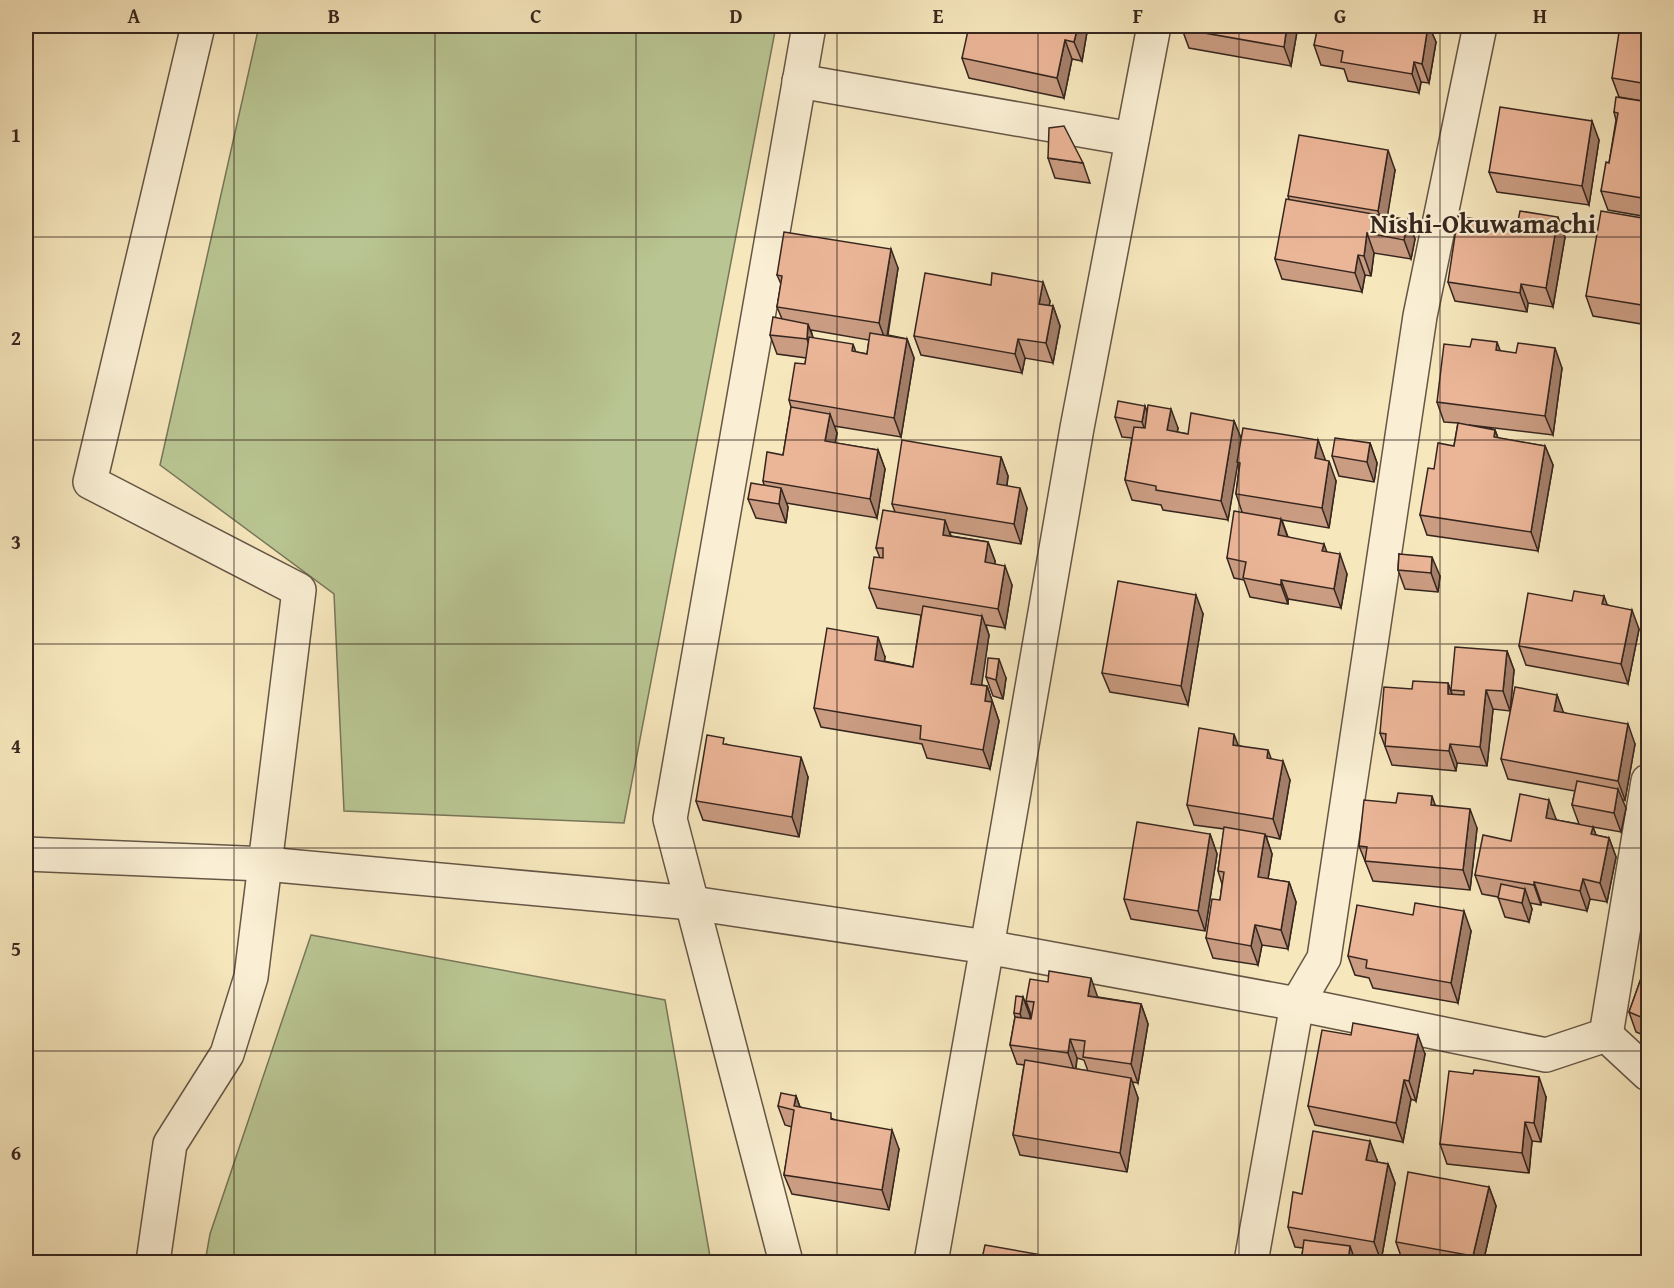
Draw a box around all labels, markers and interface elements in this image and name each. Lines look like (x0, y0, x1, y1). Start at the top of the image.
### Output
text: A (128, 1, 141, 30)
text: B (328, 1, 340, 30)
text: C (530, 1, 542, 30)
text: D (729, 1, 743, 30)
text: E (933, 1, 944, 30)
text: F (1133, 1, 1143, 30)
text: G (1334, 1, 1346, 30)
text: H (1533, 1, 1547, 30)
text: 1 (11, 120, 21, 149)
district label: Nishi-Okuwamachi (1370, 203, 1596, 243)
text: 2 (11, 323, 21, 352)
text: 3 (11, 527, 21, 556)
text: 4 (11, 731, 21, 760)
text: 5 (11, 934, 21, 963)
text: 6 (11, 1138, 21, 1167)

